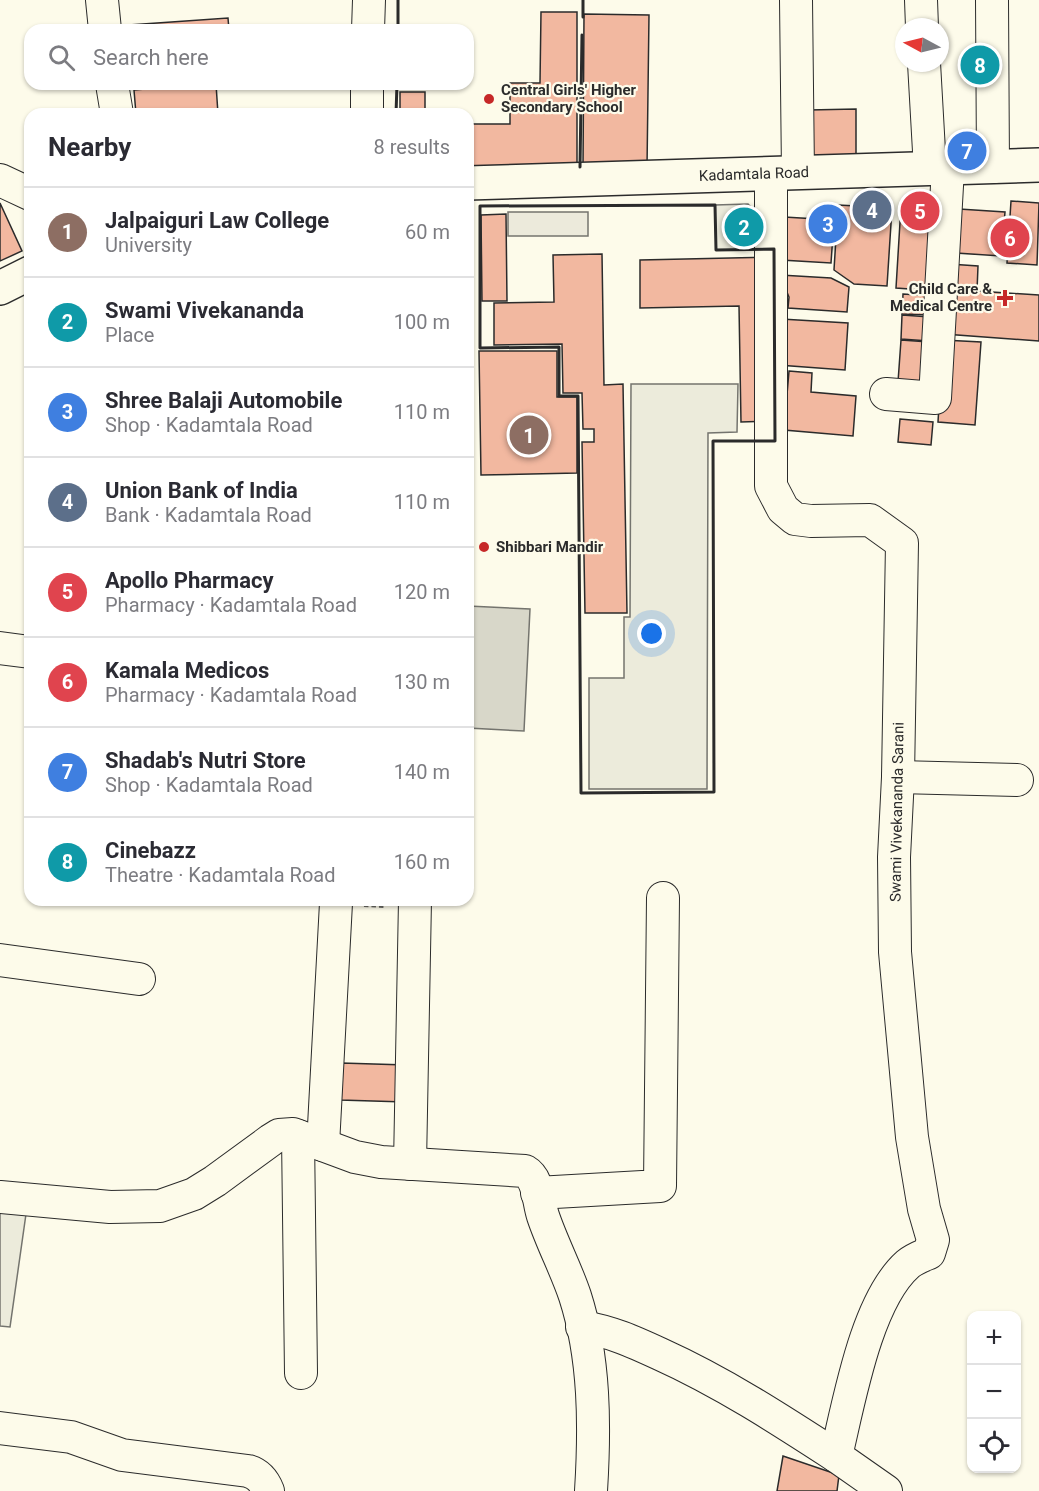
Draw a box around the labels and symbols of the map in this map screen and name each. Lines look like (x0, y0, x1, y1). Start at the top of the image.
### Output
north arrow (895, 18, 949, 72)
pin: 8 (960, 42, 1000, 88)
place label: Central Girls' Higher Secondary School (501, 81, 637, 116)
marker: Central Girls' Higher Secondary School (482, 92, 496, 106)
pin: 7 (948, 128, 986, 174)
street label: Kadamtala Road (699, 163, 809, 185)
pin: 4 (852, 188, 892, 232)
pin: 5 (900, 188, 940, 234)
pin: 3 (808, 202, 848, 246)
pin: 2 (724, 204, 764, 250)
pin: 6 (990, 216, 1030, 260)
place label: Child Care & Medical Centre (890, 280, 992, 315)
marker: Child Care & Medical Centre (996, 289, 1014, 307)
pin: 1 (510, 412, 548, 458)
place label: Shibbari Mandir (496, 538, 604, 556)
marker: Shibbari Mandir (477, 540, 491, 554)
your location (637, 619, 666, 648)
street label: Swami Vivekananda Sarani (886, 722, 908, 902)

